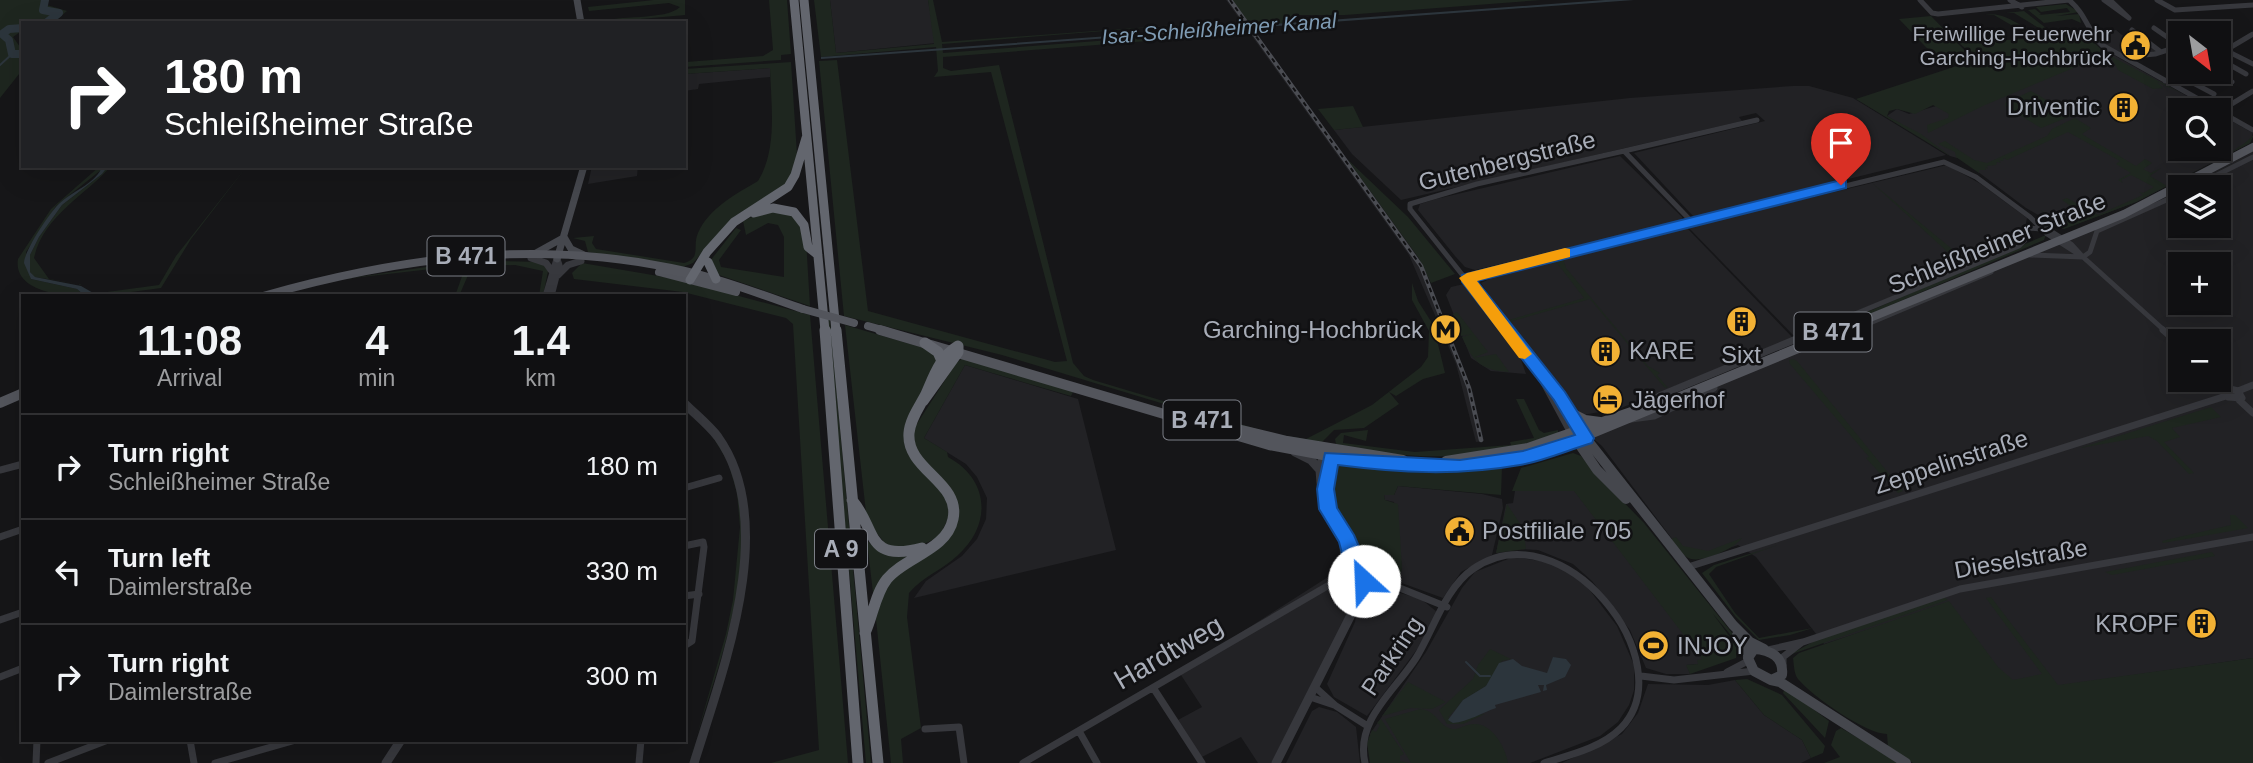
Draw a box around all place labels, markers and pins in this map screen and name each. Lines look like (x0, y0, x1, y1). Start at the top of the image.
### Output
place label: Freiwillige Feuerwehr Garching-Hochbrück (1912, 22, 2112, 69)
public building icon: Freiwillige Feuerwehr Garching-Hochbrück (2118, 29, 2152, 63)
building icon: Driventic (2106, 90, 2140, 124)
place label: Driventic (2007, 93, 2100, 120)
pin (1811, 113, 1871, 185)
building icon: Sixt (1724, 304, 1758, 338)
metro station icon: Garching-Hochbrück (1429, 313, 1463, 347)
place label: Garching-Hochbrück (1203, 316, 1424, 343)
building icon: KARE (1589, 334, 1623, 368)
place label: KARE (1629, 337, 1694, 364)
place label: Sixt (1721, 341, 1761, 368)
hotel icon: Jägerhof (1591, 383, 1625, 417)
place label: Jägerhof (1631, 386, 1725, 413)
public building icon: Postfiliale 705 (1442, 514, 1476, 548)
place label: Postfiliale 705 (1482, 517, 1631, 544)
building icon: KROPF (2184, 607, 2218, 641)
place label: KROPF (2095, 610, 2178, 637)
sports icon: INJOY (1637, 629, 1671, 663)
place label: INJOY (1677, 632, 1748, 659)

